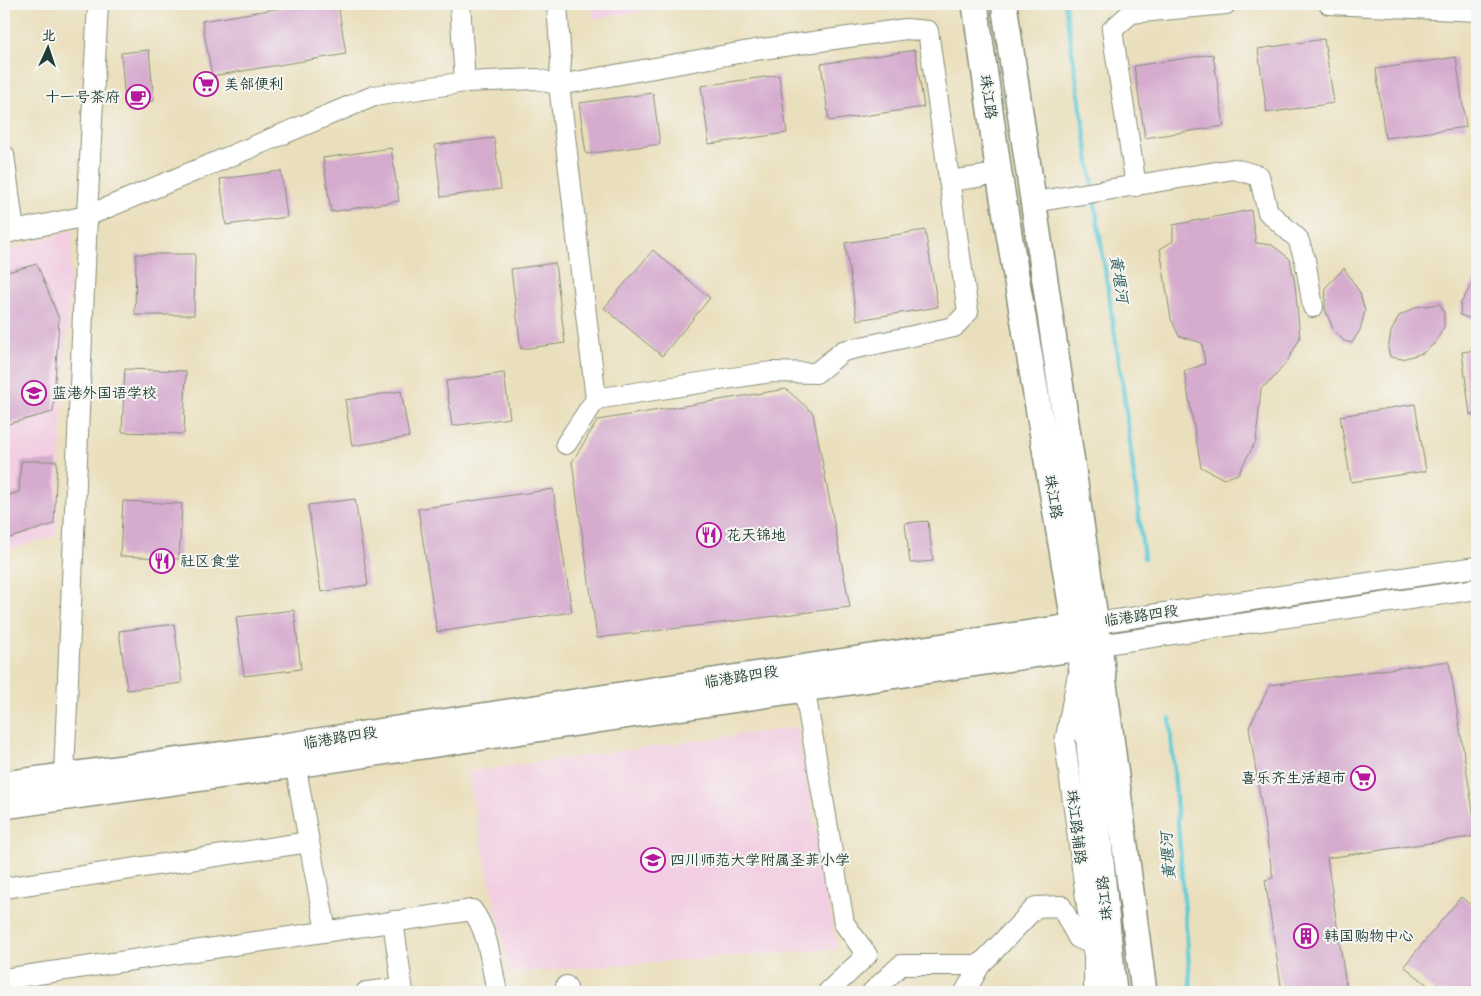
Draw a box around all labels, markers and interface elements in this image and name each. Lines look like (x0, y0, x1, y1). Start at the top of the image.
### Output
north arrow (22, 22, 72, 72)
text: 北 (41, 27, 56, 44)
supermarket icon: 美邻便利 (193, 71, 219, 97)
street label: 珠江路 (975, 73, 1001, 121)
place label: 美邻便利 (224, 75, 284, 94)
cafe icon: 十一号茶府 (125, 84, 151, 110)
place label: 十一号茶府 (45, 88, 120, 107)
water label: 黄堰河 (1105, 254, 1133, 307)
school or university icon: 蓝港外国语学校 (21, 380, 47, 406)
place label: 蓝港外国语学校 (52, 384, 157, 403)
street label: 珠江路 (1040, 473, 1066, 521)
restaurant icon: 花天锦地 (696, 522, 722, 548)
place label: 花天锦地 (726, 526, 786, 545)
restaurant icon: 社区食堂 (149, 548, 175, 574)
place label: 社区食堂 (180, 552, 240, 571)
street label: 临港路四段 (1103, 601, 1179, 631)
street label: 临港路四段 (702, 662, 780, 692)
street label: 临港路四段 (301, 723, 379, 753)
supermarket icon: 喜乐齐生活超市 (1350, 765, 1376, 791)
place label: 喜乐齐生活超市 (1241, 769, 1346, 788)
street label: 珠江路辅路 (1062, 789, 1090, 865)
water label: 黄堰河 (1156, 828, 1180, 881)
school or university icon: 四川师范大学附属圣菲小学 (640, 847, 666, 873)
place label: 四川师范大学附属圣菲小学 (670, 851, 850, 870)
street label: 珠江路 (1093, 875, 1117, 921)
building icon: 韩国购物中心 (1293, 923, 1319, 949)
place label: 韩国购物中心 (1324, 927, 1414, 946)

